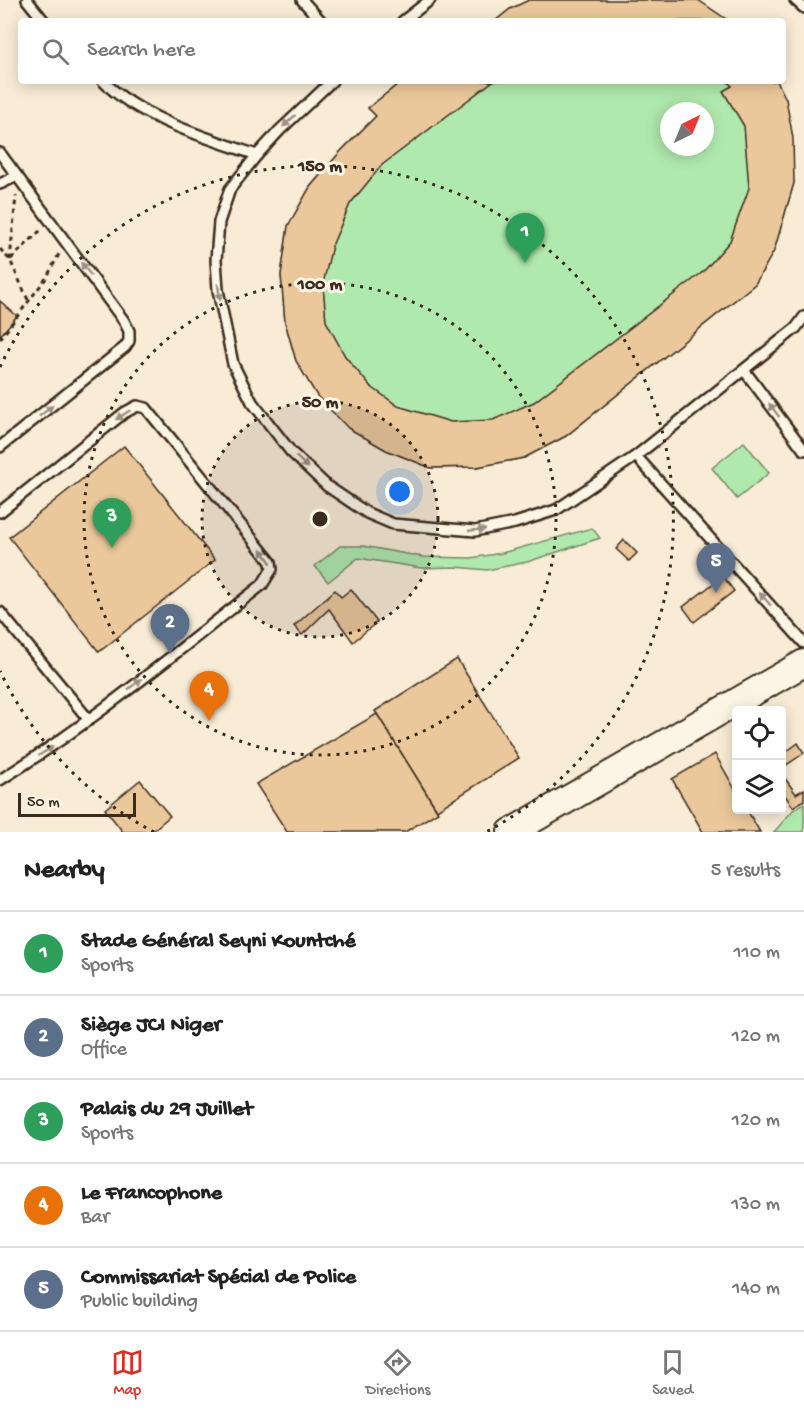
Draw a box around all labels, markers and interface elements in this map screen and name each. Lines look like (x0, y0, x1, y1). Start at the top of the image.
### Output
search box (18, 18, 786, 84)
icon: search (39, 35, 72, 68)
text: Search here (87, 38, 195, 64)
north arrow (660, 102, 714, 156)
one-way arrow (282, 114, 297, 128)
text: 150 m (297, 157, 342, 178)
pin: 1 (506, 214, 544, 263)
one-way arrow (79, 261, 92, 277)
text: 100 m (297, 275, 343, 296)
one-way arrow (214, 282, 223, 301)
text: 50 m (302, 393, 339, 414)
one-way arrow (768, 403, 780, 419)
one-way arrow (38, 405, 54, 418)
one-way arrow (115, 409, 131, 420)
one-way arrow (294, 455, 308, 469)
your location (385, 477, 414, 506)
pin: 3 (92, 498, 132, 548)
centre of rings (310, 509, 330, 529)
one-way arrow (467, 525, 486, 534)
pin: 5 (696, 544, 736, 593)
one-way arrow (260, 549, 272, 565)
one-way arrow (758, 592, 772, 607)
pin: 2 (150, 604, 190, 654)
pin: 4 (190, 672, 228, 721)
one-way arrow (127, 677, 143, 690)
map controls (732, 706, 786, 814)
button: locate (732, 706, 786, 760)
one-way arrow (37, 746, 54, 757)
button: layers (732, 760, 786, 814)
scale bar (18, 790, 136, 818)
text: 50 m (27, 794, 60, 813)
text: Nearby (24, 856, 105, 887)
text: 5 results (711, 860, 780, 883)
text: Stade Général Seyni Kountché (81, 929, 356, 955)
text: 1 (39, 942, 48, 965)
text: 110 m (734, 942, 780, 965)
text: Sports (81, 955, 133, 978)
text: Siège JCI Niger (81, 1013, 221, 1039)
text: 2 (39, 1026, 48, 1049)
text: 120 m (732, 1026, 780, 1049)
text: Office (81, 1039, 127, 1062)
text: Palais du 29 Juillet (81, 1097, 253, 1123)
text: 3 (38, 1110, 49, 1133)
text: 120 m (732, 1110, 780, 1133)
text: Sports (81, 1123, 133, 1146)
text: Le Francophone (81, 1181, 222, 1207)
text: 4 (39, 1194, 48, 1217)
text: 130 m (731, 1194, 780, 1217)
text: Bar (81, 1207, 109, 1230)
text: Commissariat Spécial de Police (81, 1265, 356, 1291)
text: 5 (38, 1278, 49, 1301)
text: 140 m (732, 1278, 780, 1301)
text: Public building (81, 1291, 198, 1314)
tab: Map (111, 1346, 144, 1401)
tab: Directions (365, 1346, 431, 1401)
tab: Saved (652, 1346, 693, 1401)

